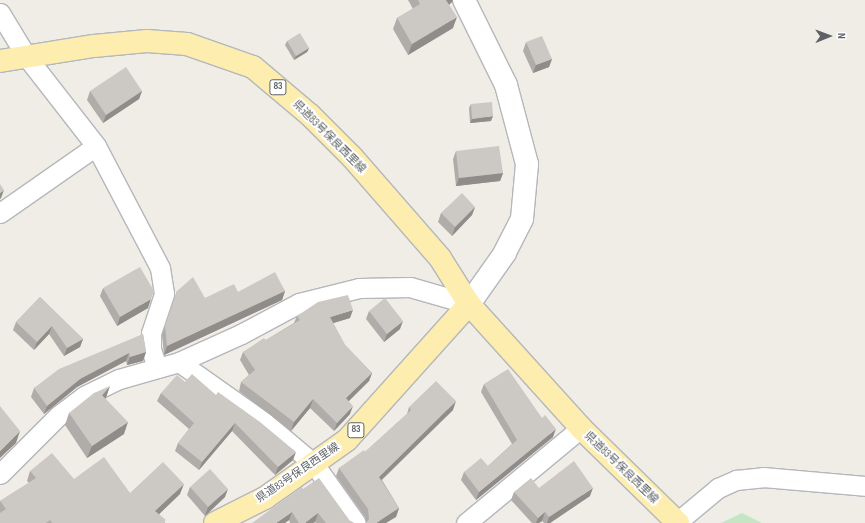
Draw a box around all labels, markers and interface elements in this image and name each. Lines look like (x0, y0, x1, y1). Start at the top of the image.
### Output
north arrow (809, 16, 849, 56)
text: N (835, 33, 848, 39)
road number: 83 (269, 79, 287, 95)
street label: 県道83号保良西里線 (290, 98, 368, 176)
road number: 83 (347, 422, 365, 438)
street label: 県道83号保良西里線 (581, 429, 661, 507)
street label: 県道83号保良西里線 (254, 440, 342, 506)

